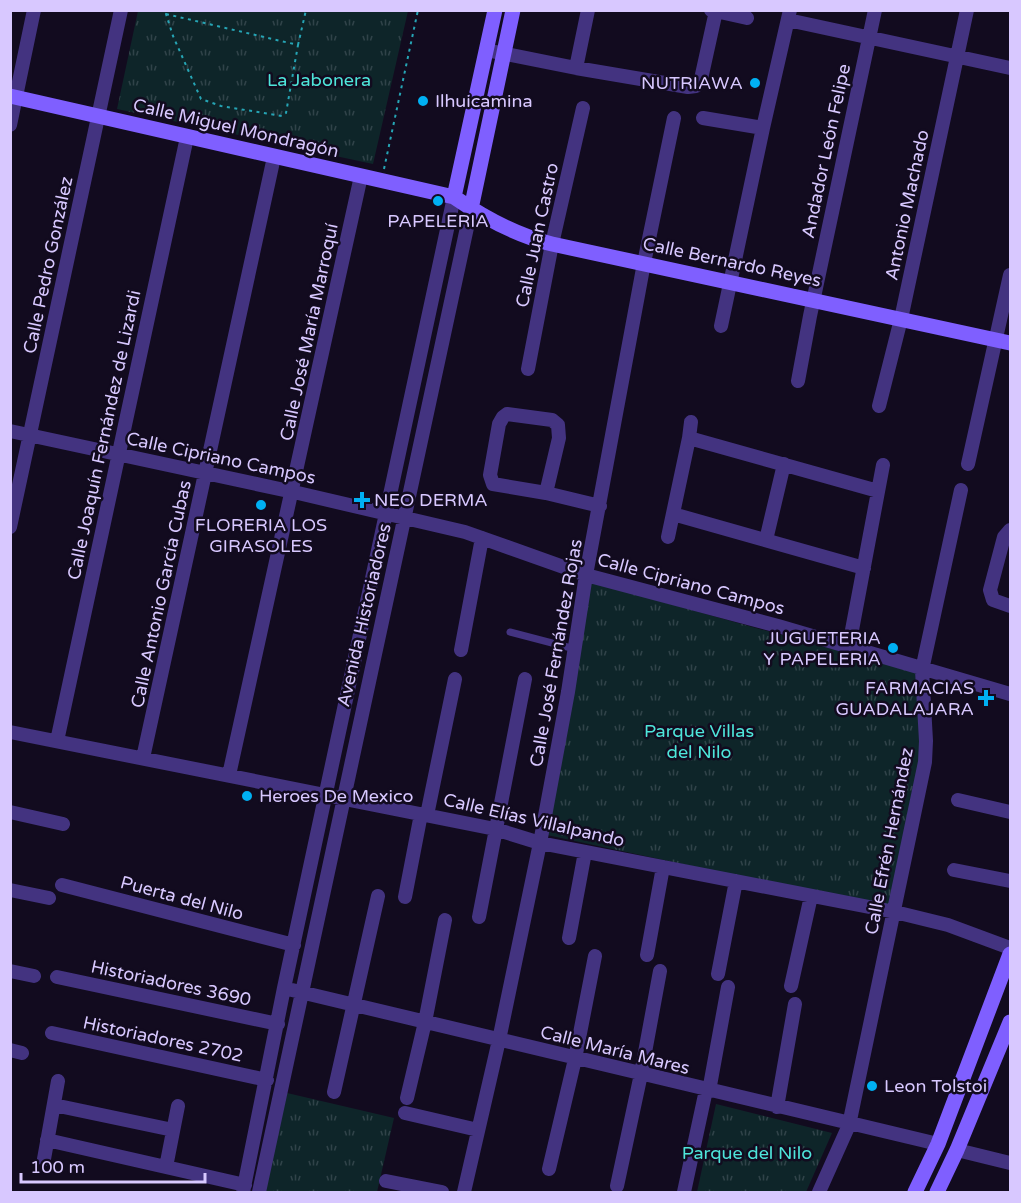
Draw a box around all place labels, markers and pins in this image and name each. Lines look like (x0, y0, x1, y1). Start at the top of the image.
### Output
place label: NUTRIAWA (641, 72, 743, 94)
marker: NUTRIAWA (748, 76, 762, 90)
place label: Ilhuicamina (435, 90, 533, 112)
marker: Ilhuicamina (416, 94, 430, 108)
marker: PAPELERIA (431, 194, 445, 208)
place label: PAPELERIA (387, 210, 489, 232)
place label: NEO DERMA (374, 489, 488, 511)
marker: NEO DERMA (355, 493, 369, 507)
marker: FLORERIA LOS GIRASOLES (254, 498, 268, 512)
place label: FLORERIA LOS GIRASOLES (195, 514, 327, 557)
place label: JUGUETERIA Y PAPELERIA (763, 627, 881, 670)
marker: JUGUETERIA Y PAPELERIA (886, 641, 900, 655)
place label: FARMACIAS GUADALAJARA (835, 677, 974, 720)
marker: FARMACIAS GUADALAJARA (979, 691, 993, 705)
place label: Heroes De Mexico (259, 785, 414, 807)
marker: Heroes De Mexico (240, 789, 254, 803)
place label: Leon Tolstoi (884, 1075, 987, 1097)
marker: Leon Tolstoi (865, 1079, 879, 1093)

